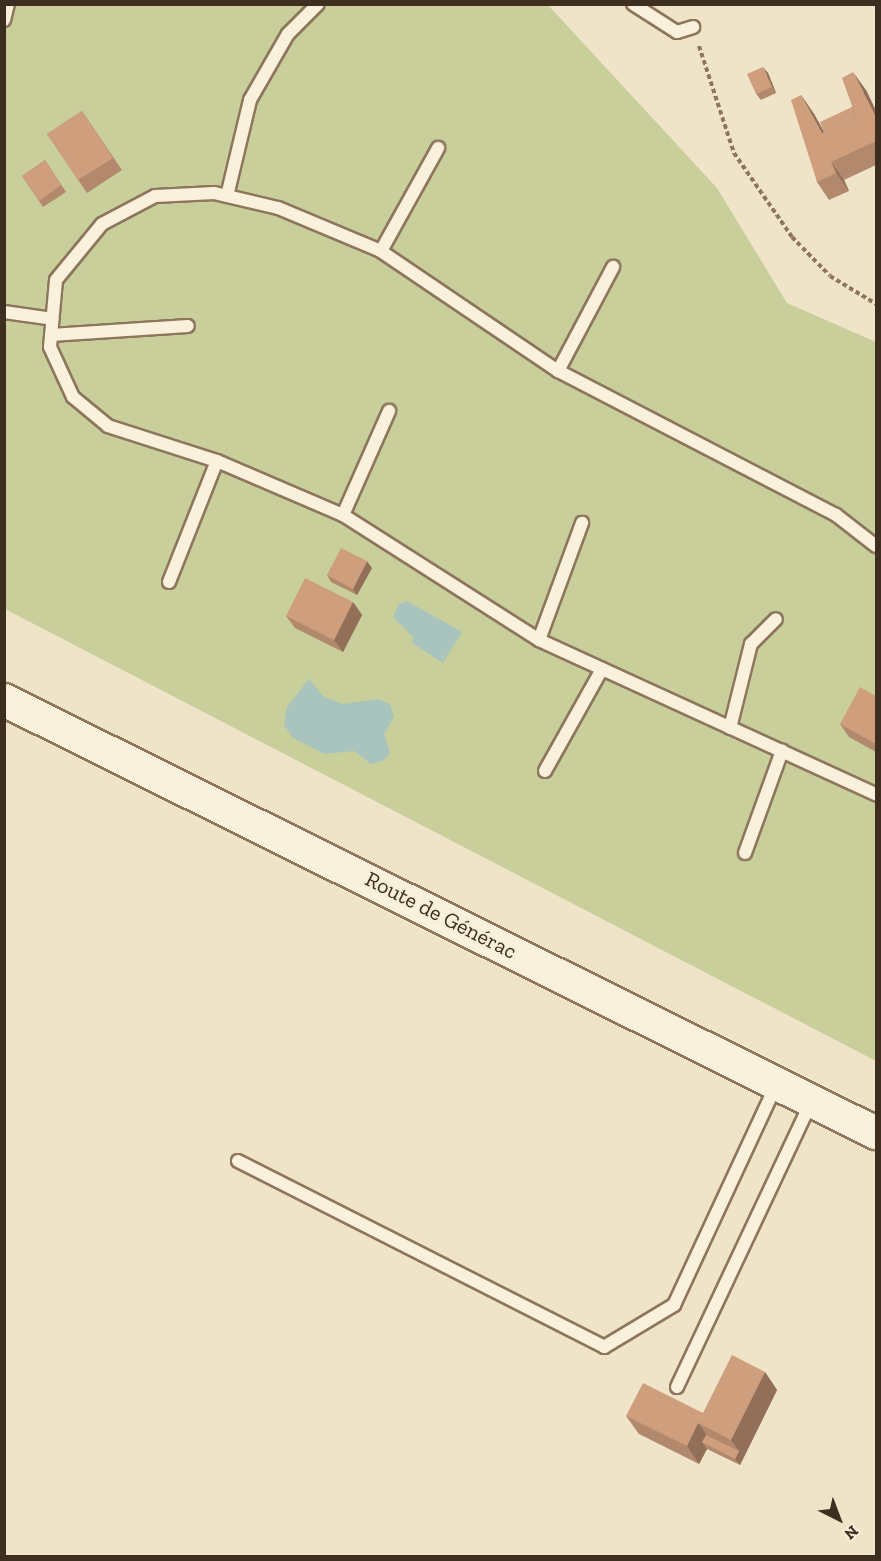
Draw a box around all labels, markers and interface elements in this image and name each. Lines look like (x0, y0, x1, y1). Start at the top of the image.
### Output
street label: Route de Générac (361, 865, 521, 965)
north arrow (809, 1489, 869, 1549)
text: N (841, 1522, 862, 1544)

